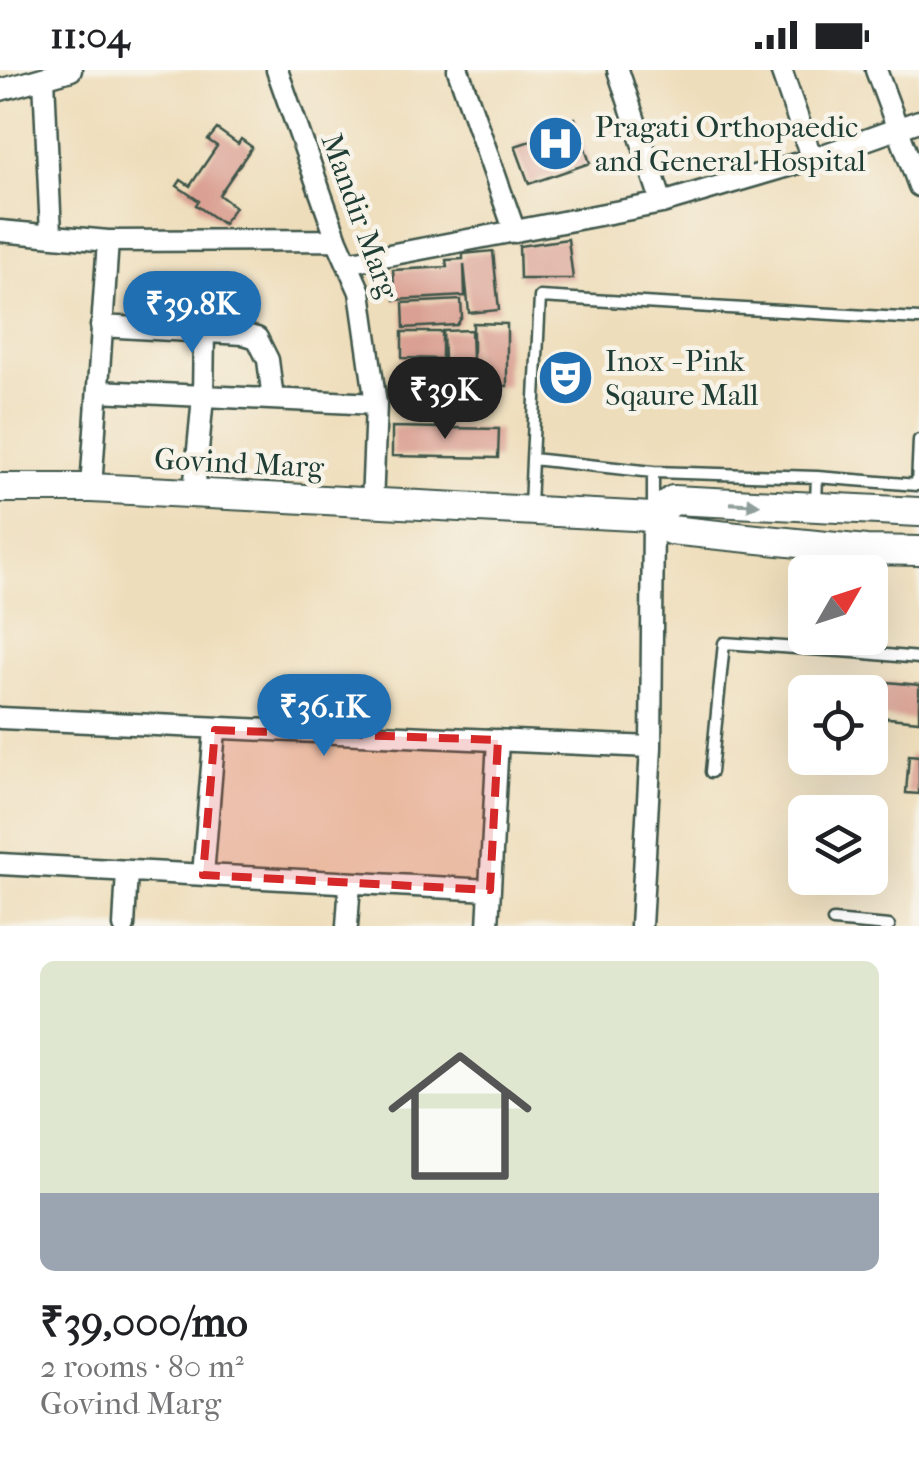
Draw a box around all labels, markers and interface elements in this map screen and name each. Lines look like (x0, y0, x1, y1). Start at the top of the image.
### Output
text: 11:04 (50, 13, 129, 58)
place label: Pragati Orthopaedic and General Hospital (595, 110, 866, 179)
hospital icon: Pragati Orthopaedic and General Hospital (526, 114, 586, 174)
street label: Mandir Marg (314, 129, 406, 304)
pin: ₹39.8K (111, 271, 273, 356)
text: ₹39.8K (145, 285, 239, 322)
place label: Inox - Pink Sqaure Mall (605, 344, 759, 413)
theatre icon: Inox - Pink Sqaure Mall (536, 348, 596, 408)
pin: ₹39K (386, 357, 504, 442)
text: ₹39K (409, 371, 481, 408)
street label: Govind Marg (153, 442, 326, 485)
one-way arrow (729, 496, 761, 512)
north arrow (788, 555, 888, 655)
map controls (788, 555, 888, 895)
pin: ₹36.1K (243, 674, 405, 759)
button: locate (788, 675, 888, 775)
text: ₹36.1K (279, 688, 369, 725)
button: layers (788, 795, 888, 895)
icon: home (370, 1026, 550, 1206)
text: ₹39,000/mo (40, 1298, 248, 1347)
text: 2 rooms · 80 m² (40, 1348, 244, 1385)
text: Govind Marg (40, 1385, 221, 1422)

